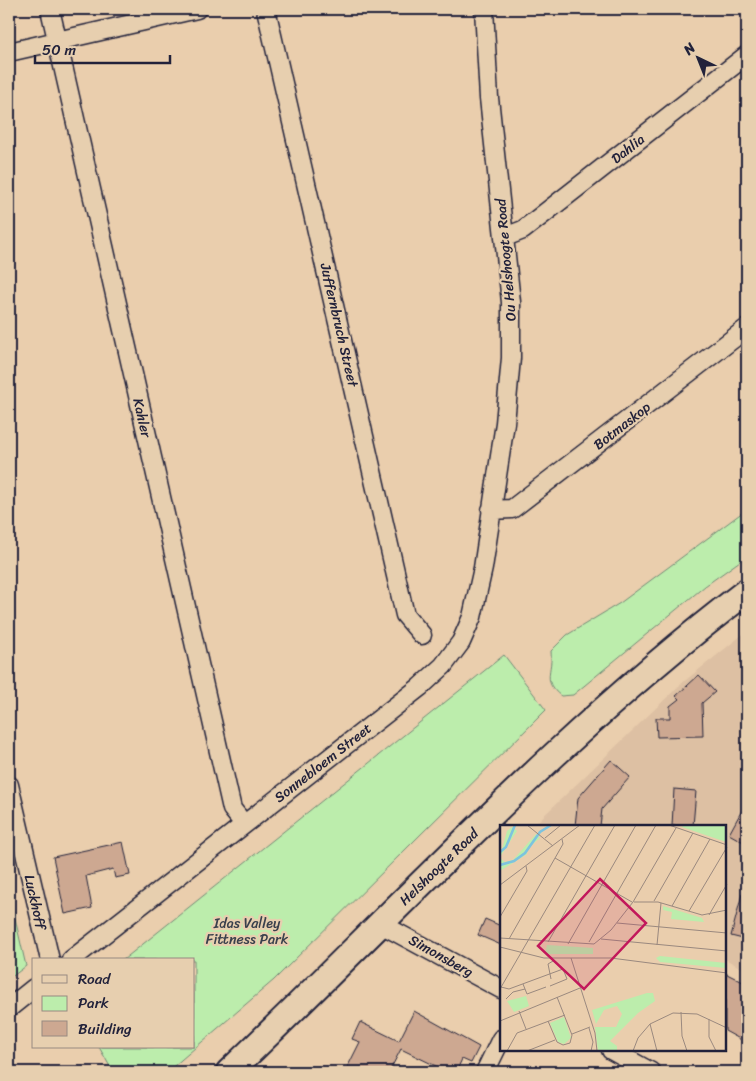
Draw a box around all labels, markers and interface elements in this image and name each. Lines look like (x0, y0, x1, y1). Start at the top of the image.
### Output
scale bar (35, 32, 170, 64)
north arrow (674, 32, 724, 82)
text: N (677, 36, 702, 62)
text: 50 m (42, 37, 77, 63)
street label: Dahlia (605, 128, 651, 170)
street label: Ou Helshoogte Road (488, 196, 524, 322)
street label: Juffernbruch Street (312, 260, 366, 391)
street label: Botmaskop (588, 395, 657, 457)
street label: Kahler (125, 396, 159, 441)
street label: Sonnebloem Street (269, 717, 377, 809)
street label: Helshoogte Road (393, 821, 486, 912)
inset map (500, 825, 726, 1051)
street label: Luckhoff (17, 872, 54, 934)
park label: Idas Valley Fittness Park (206, 911, 289, 952)
street label: Simonsberg (404, 928, 478, 984)
legend (32, 958, 195, 1048)
text: Road (78, 966, 111, 992)
text: Park (78, 990, 109, 1016)
text: Building (78, 1016, 132, 1042)

